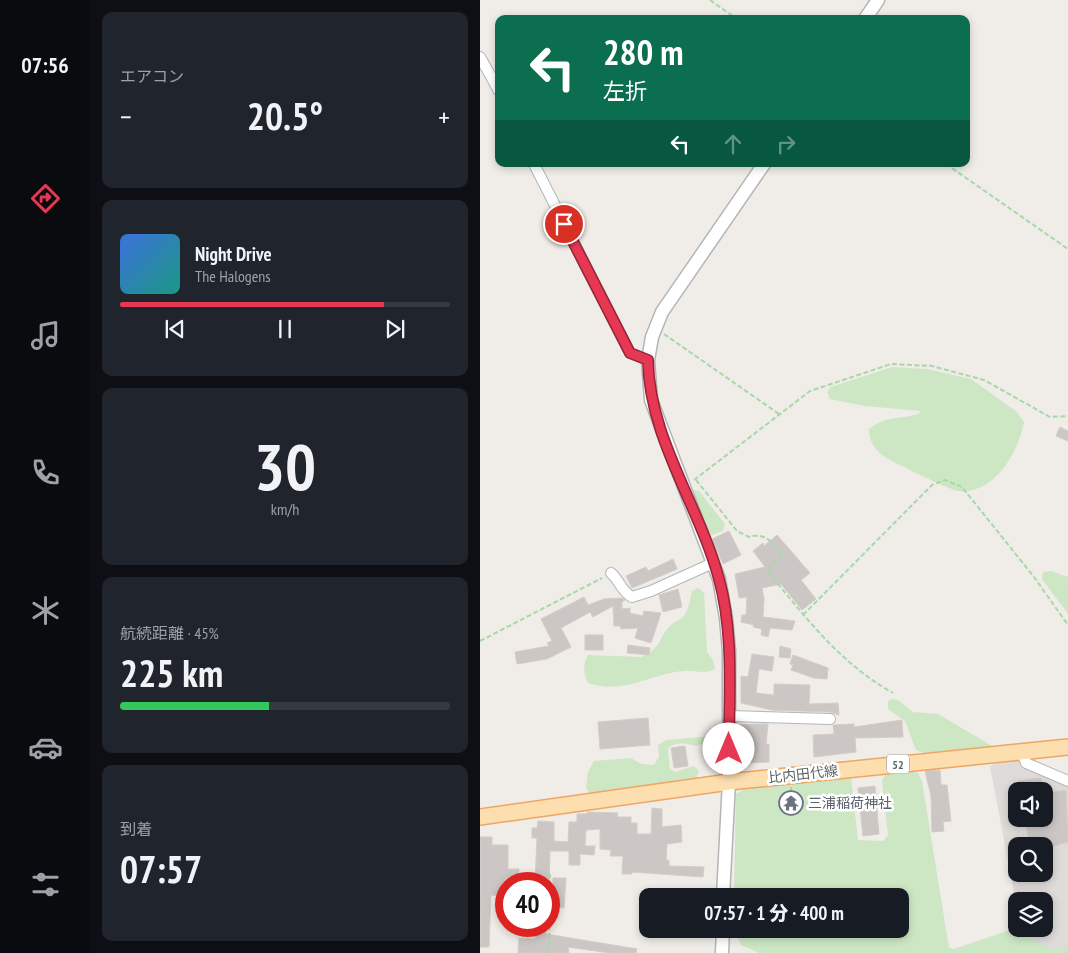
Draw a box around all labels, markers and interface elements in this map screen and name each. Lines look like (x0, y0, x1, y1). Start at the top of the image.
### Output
text: 280 m (603, 29, 684, 75)
icon: left (520, 35, 585, 100)
text: 07:56 (21, 51, 69, 79)
text: エアコン (120, 66, 184, 86)
text: 左折 (603, 77, 647, 105)
text: 20.5° (247, 91, 323, 140)
text: − (120, 98, 132, 135)
text: + (438, 98, 450, 135)
icon: left (666, 130, 694, 158)
icon: ahead (719, 130, 747, 158)
icon: right (772, 130, 800, 158)
icon: directions (28, 181, 63, 216)
pin (543, 203, 585, 245)
icon: arrive (550, 210, 578, 238)
text: Night Drive (195, 242, 272, 266)
text: The Halogens (195, 266, 271, 286)
icon: previous (161, 315, 189, 343)
icon: pause (271, 315, 299, 343)
icon: next (381, 315, 409, 343)
icon: music (28, 318, 63, 353)
text: 30 (254, 424, 316, 508)
icon: phone (28, 455, 63, 490)
text: km/h (271, 499, 299, 519)
icon: climate (28, 593, 63, 628)
text: 航続距離 · 45% (120, 623, 219, 643)
text: 225 km (120, 648, 223, 697)
position arrow (702, 722, 754, 774)
icon: car (28, 730, 63, 765)
road number: 52 (887, 754, 909, 774)
street label: 比内田代線 (767, 761, 839, 787)
map controls (1008, 782, 1053, 937)
button: sound (1008, 782, 1053, 827)
temple icon: 三浦稲荷神社 (778, 790, 804, 816)
place label: 三浦稲荷神社 (808, 794, 892, 812)
text: 到着 (120, 819, 152, 839)
button: search (1008, 837, 1053, 882)
text: 07:57 (120, 844, 202, 893)
icon: filters (28, 867, 63, 902)
speed limit sign: 40 (495, 872, 560, 937)
button: layers (1008, 892, 1053, 937)
text: 07:57 · 1 分 · 400 m (704, 901, 844, 925)

